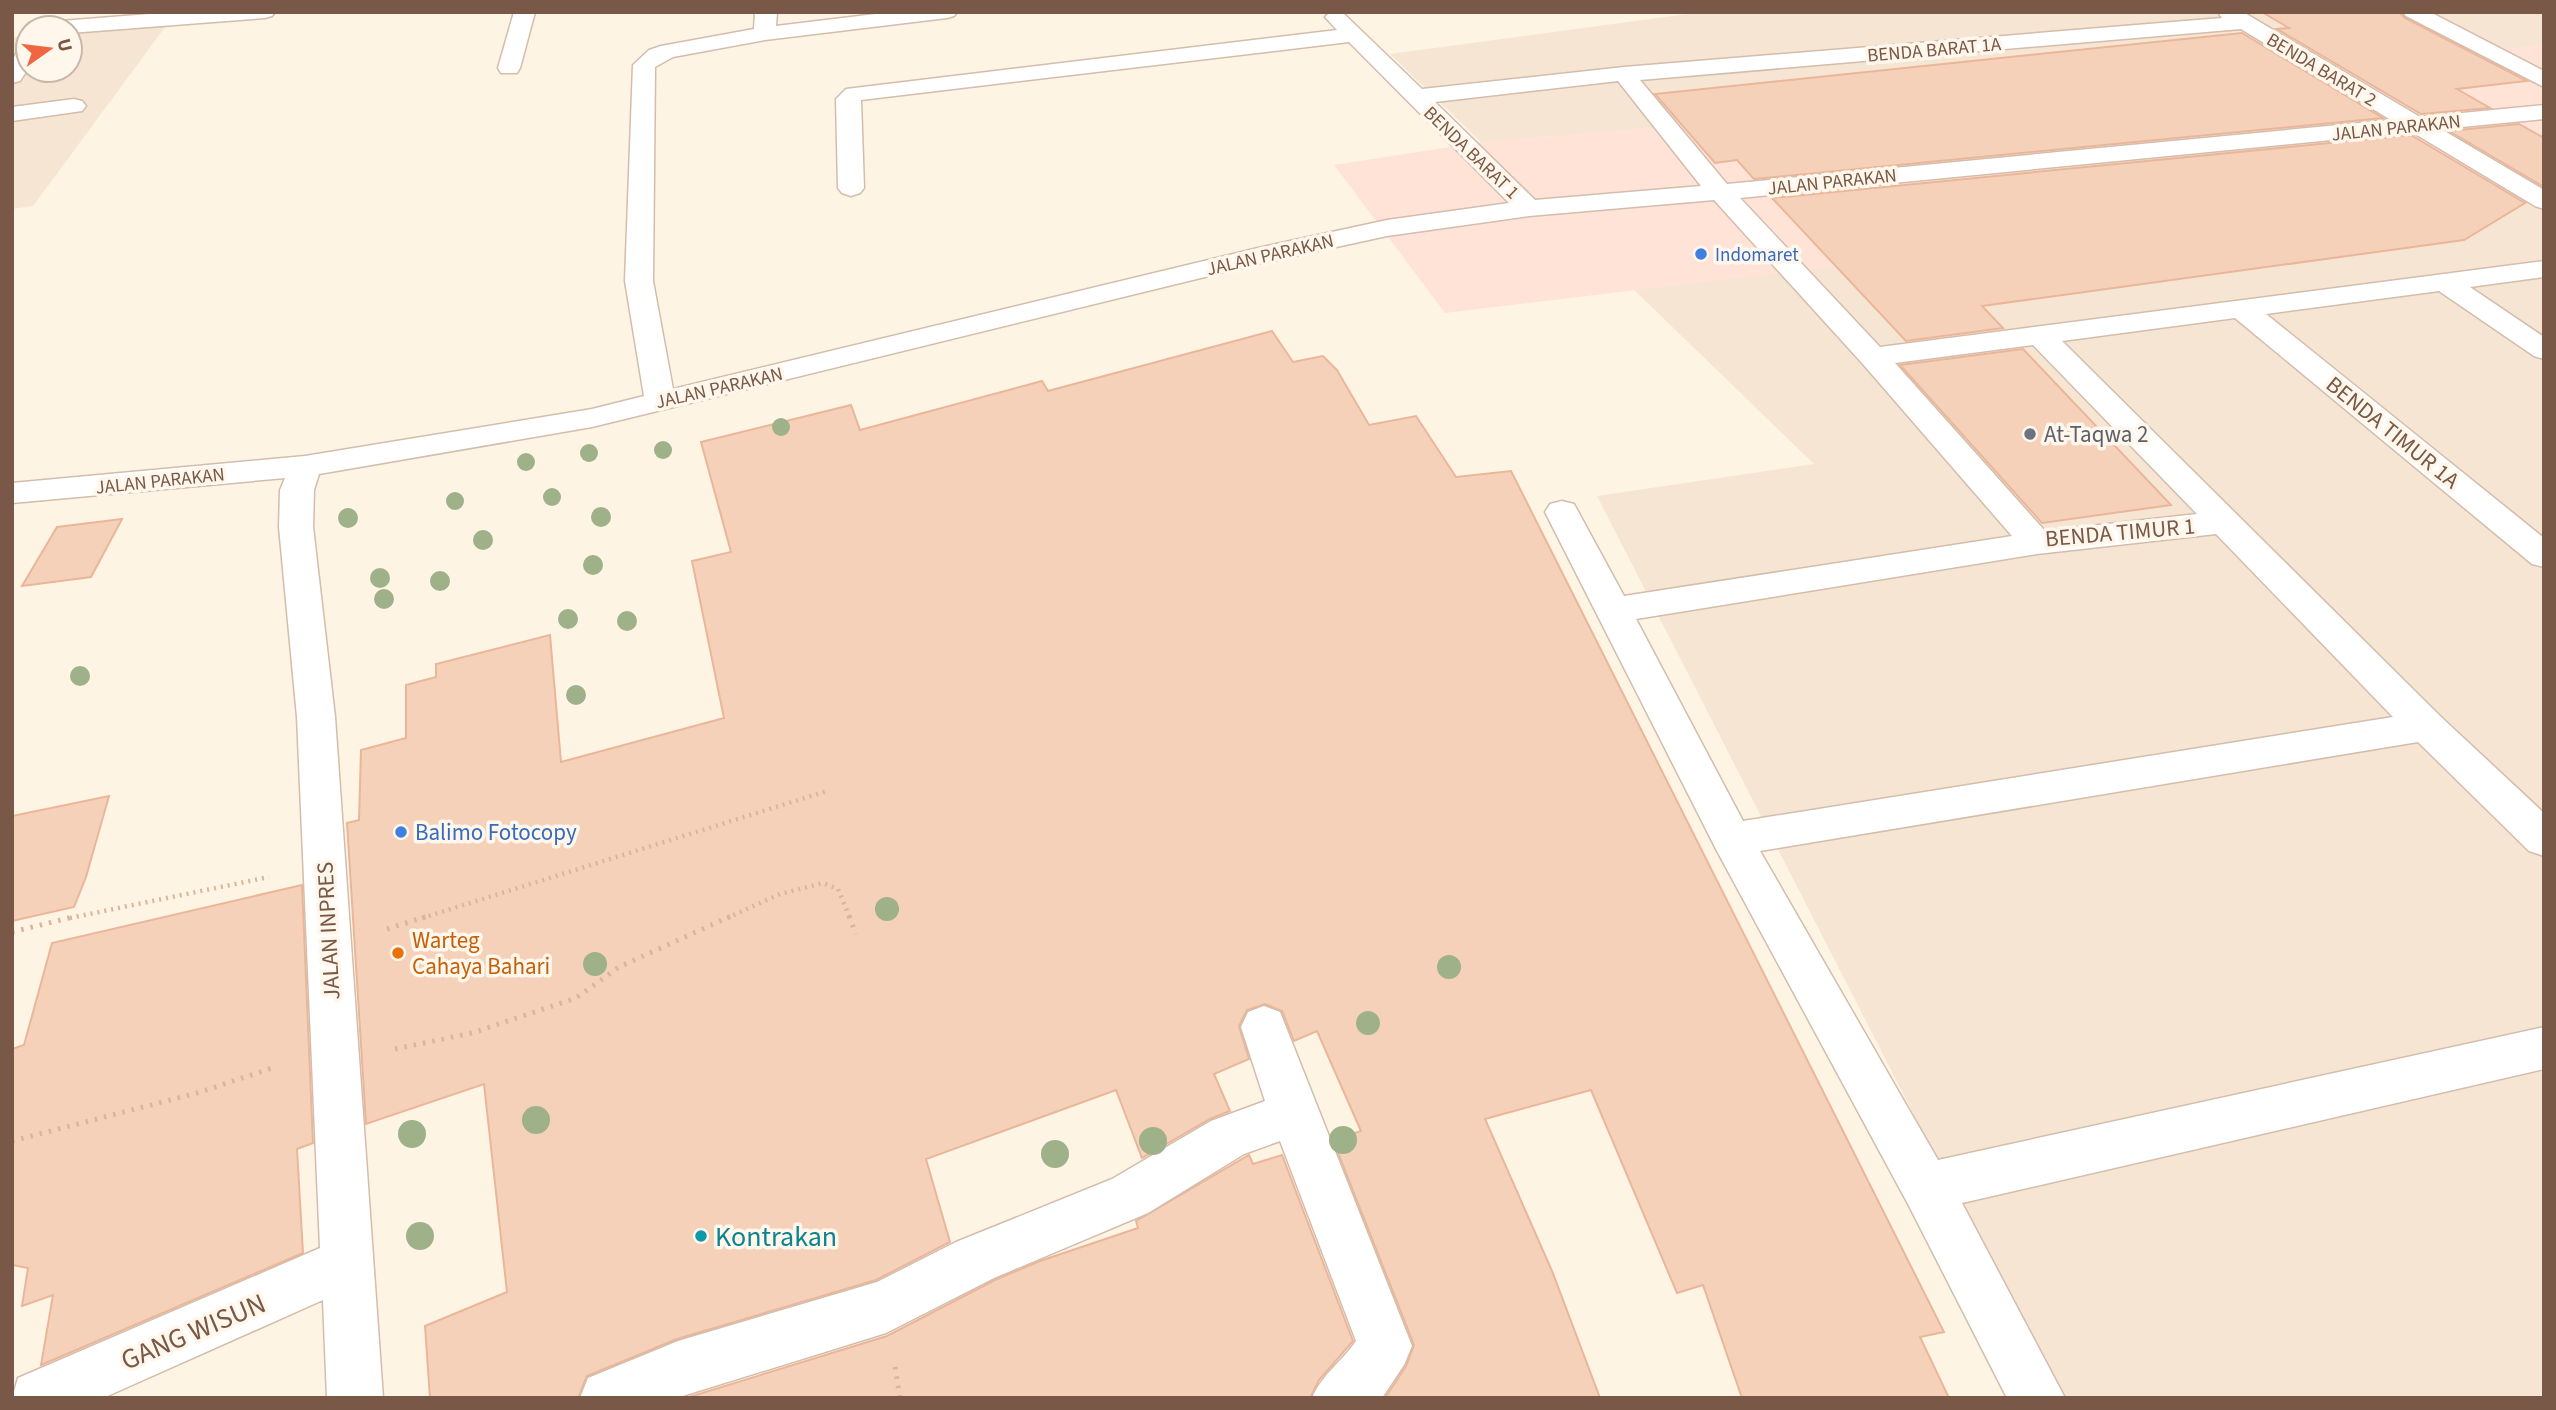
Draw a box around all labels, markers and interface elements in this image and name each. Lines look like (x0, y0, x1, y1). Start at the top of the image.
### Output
north arrow (14, 14, 84, 84)
street label: BENDA BARAT 2 (2261, 27, 2381, 114)
street label: BENDA BARAT 1A (1866, 31, 2003, 70)
text: U (49, 36, 79, 55)
street label: BENDA BARAT 1 (1417, 100, 1525, 206)
street label: JALAN PARAKAN (2330, 108, 2462, 149)
street label: JALAN PARAKAN (1766, 162, 1898, 203)
street label: JALAN PARAKAN (1204, 228, 1337, 283)
place label: Indomaret (1715, 242, 1799, 269)
marker: Indomaret (1693, 246, 1709, 262)
street label: JALAN PARAKAN (653, 361, 786, 416)
street label: BENDA TIMUR 1A (2319, 368, 2467, 497)
place label: At-Taqwa 2 (2044, 418, 2148, 451)
marker: At-Taqwa 2 (2022, 426, 2038, 442)
street label: JALAN PARAKAN (94, 461, 226, 502)
street label: BENDA TIMUR 1 (2044, 509, 2196, 555)
place label: Balimo Fotocopy (415, 816, 577, 849)
marker: Balimo Fotocopy (393, 824, 409, 840)
street label: JALAN INPRES (308, 861, 349, 1001)
place label: Warteg Cahaya Bahari (412, 924, 550, 983)
marker: Warteg Cahaya Bahari (390, 945, 406, 961)
place label: Kontrakan (715, 1217, 837, 1257)
marker: Kontrakan (693, 1228, 709, 1244)
street label: GANG WISUN (115, 1283, 272, 1380)

